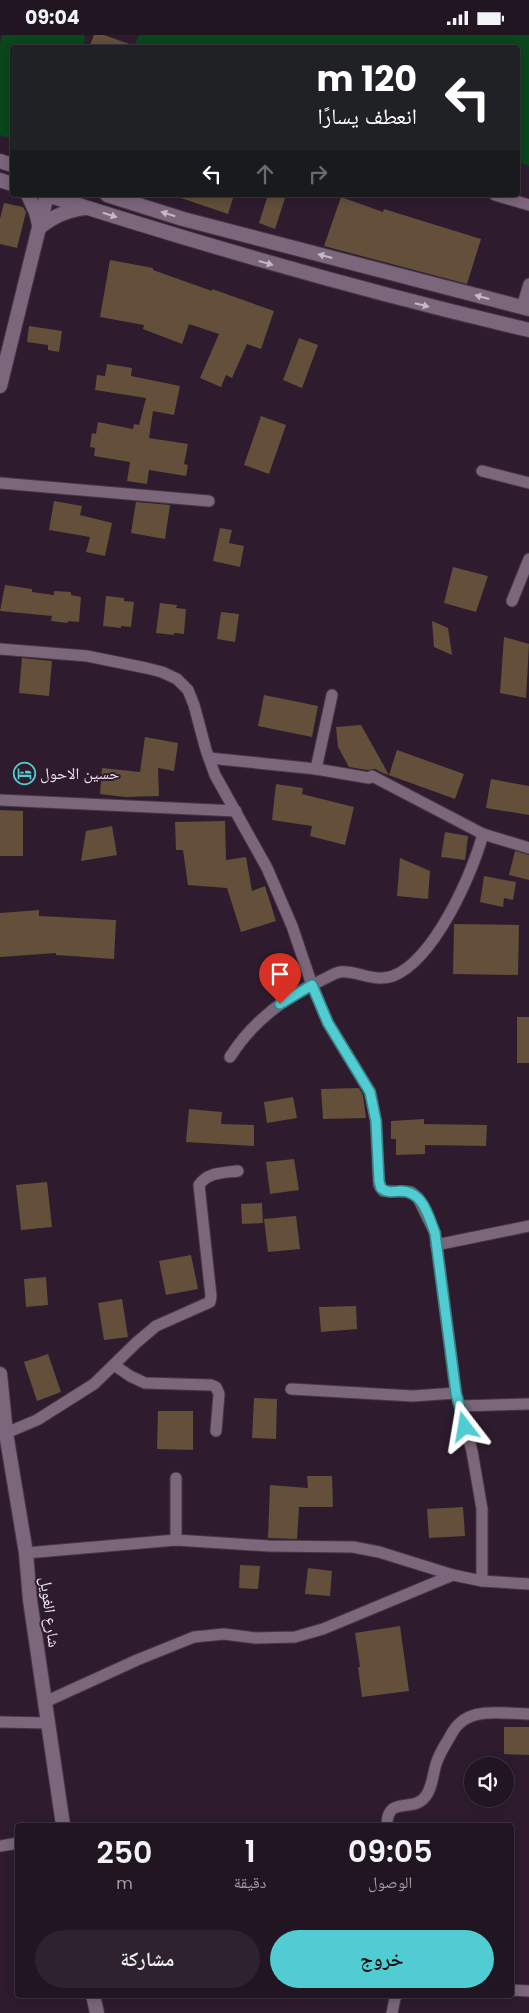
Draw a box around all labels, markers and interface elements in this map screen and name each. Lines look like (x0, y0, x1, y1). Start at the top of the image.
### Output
text: 09:04 (25, 4, 80, 31)
text: 120 m (317, 54, 417, 103)
icon: left (435, 65, 500, 130)
text: انعطف يسارًا (317, 101, 417, 132)
icon: left (198, 160, 226, 188)
icon: ahead (251, 160, 279, 188)
icon: right (304, 160, 332, 188)
one-way arrow (160, 210, 175, 217)
one-way arrow (103, 212, 118, 220)
one-way arrow (317, 252, 332, 260)
one-way arrow (258, 259, 273, 267)
one-way arrow (474, 292, 489, 300)
one-way arrow (415, 301, 430, 309)
hotel icon: حسين الاحول (12, 761, 36, 785)
place label: حسين الاحول (40, 762, 119, 785)
pin (259, 953, 301, 1004)
icon: arrive (266, 960, 294, 988)
position arrow (438, 1400, 490, 1452)
street label: شارع الغويل (34, 1575, 66, 1649)
map controls (464, 1757, 514, 1807)
button: sound (464, 1757, 514, 1807)
text: 1 (245, 1830, 256, 1873)
text: 09:05 (348, 1830, 433, 1873)
text: 250 (96, 1831, 152, 1874)
text: دقيقة (234, 1871, 266, 1894)
text: الوصول (368, 1871, 412, 1894)
text: m (116, 1872, 133, 1895)
button: مشاركة (35, 1930, 260, 1988)
button: خروج (270, 1930, 494, 1988)

